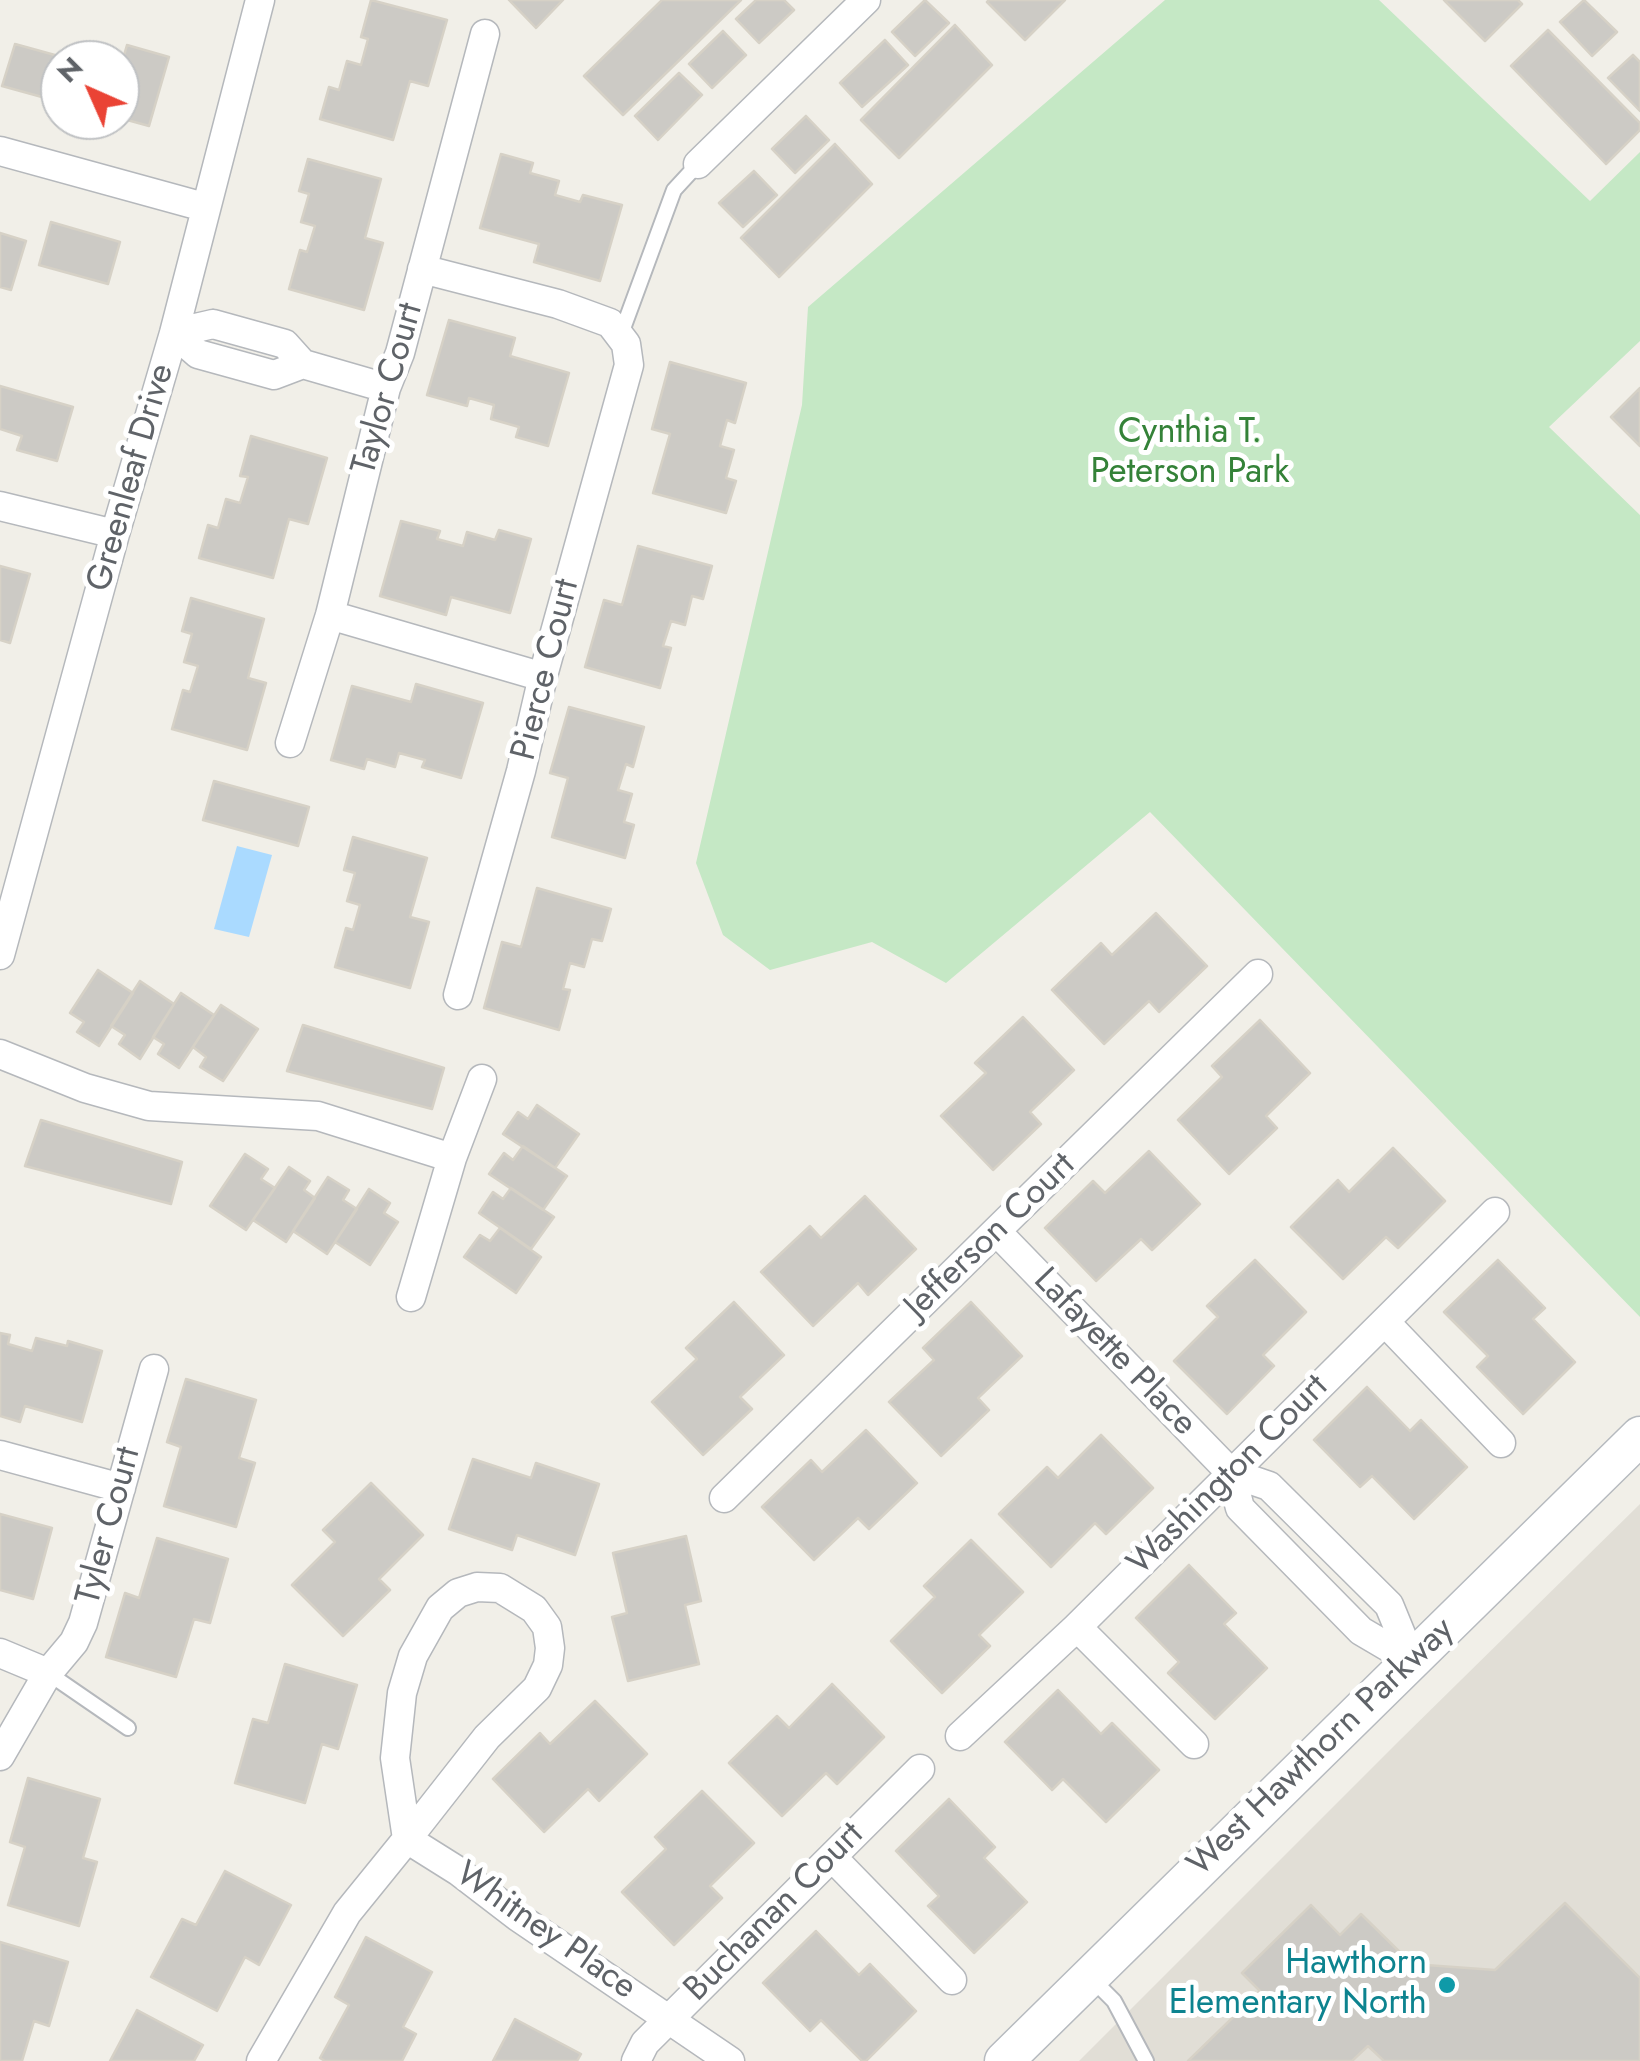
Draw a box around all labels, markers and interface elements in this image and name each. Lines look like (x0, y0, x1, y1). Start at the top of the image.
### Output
north arrow (40, 40, 140, 140)
text: N (47, 47, 92, 92)
street label: Taylor Court (345, 298, 433, 480)
street label: Greenleaf Drive (80, 360, 184, 596)
park label: Cynthia T. Peterson Park (1090, 413, 1290, 495)
street label: Pierce Court (504, 575, 590, 765)
street label: Jefferson Court (897, 1145, 1085, 1329)
street label: Lafayette Place (1024, 1261, 1204, 1445)
street label: Washington Court (1120, 1367, 1338, 1585)
street label: Tyler Court (69, 1443, 151, 1609)
street label: West Hawthorn Parkway (1180, 1610, 1464, 1886)
street label: Buchanan Court (677, 1815, 873, 2011)
street label: Whitney Place (446, 1854, 644, 2010)
place label: Hawthorn Elementary North (1169, 1944, 1427, 2026)
marker: Hawthorn Elementary North (1436, 1974, 1458, 1996)

